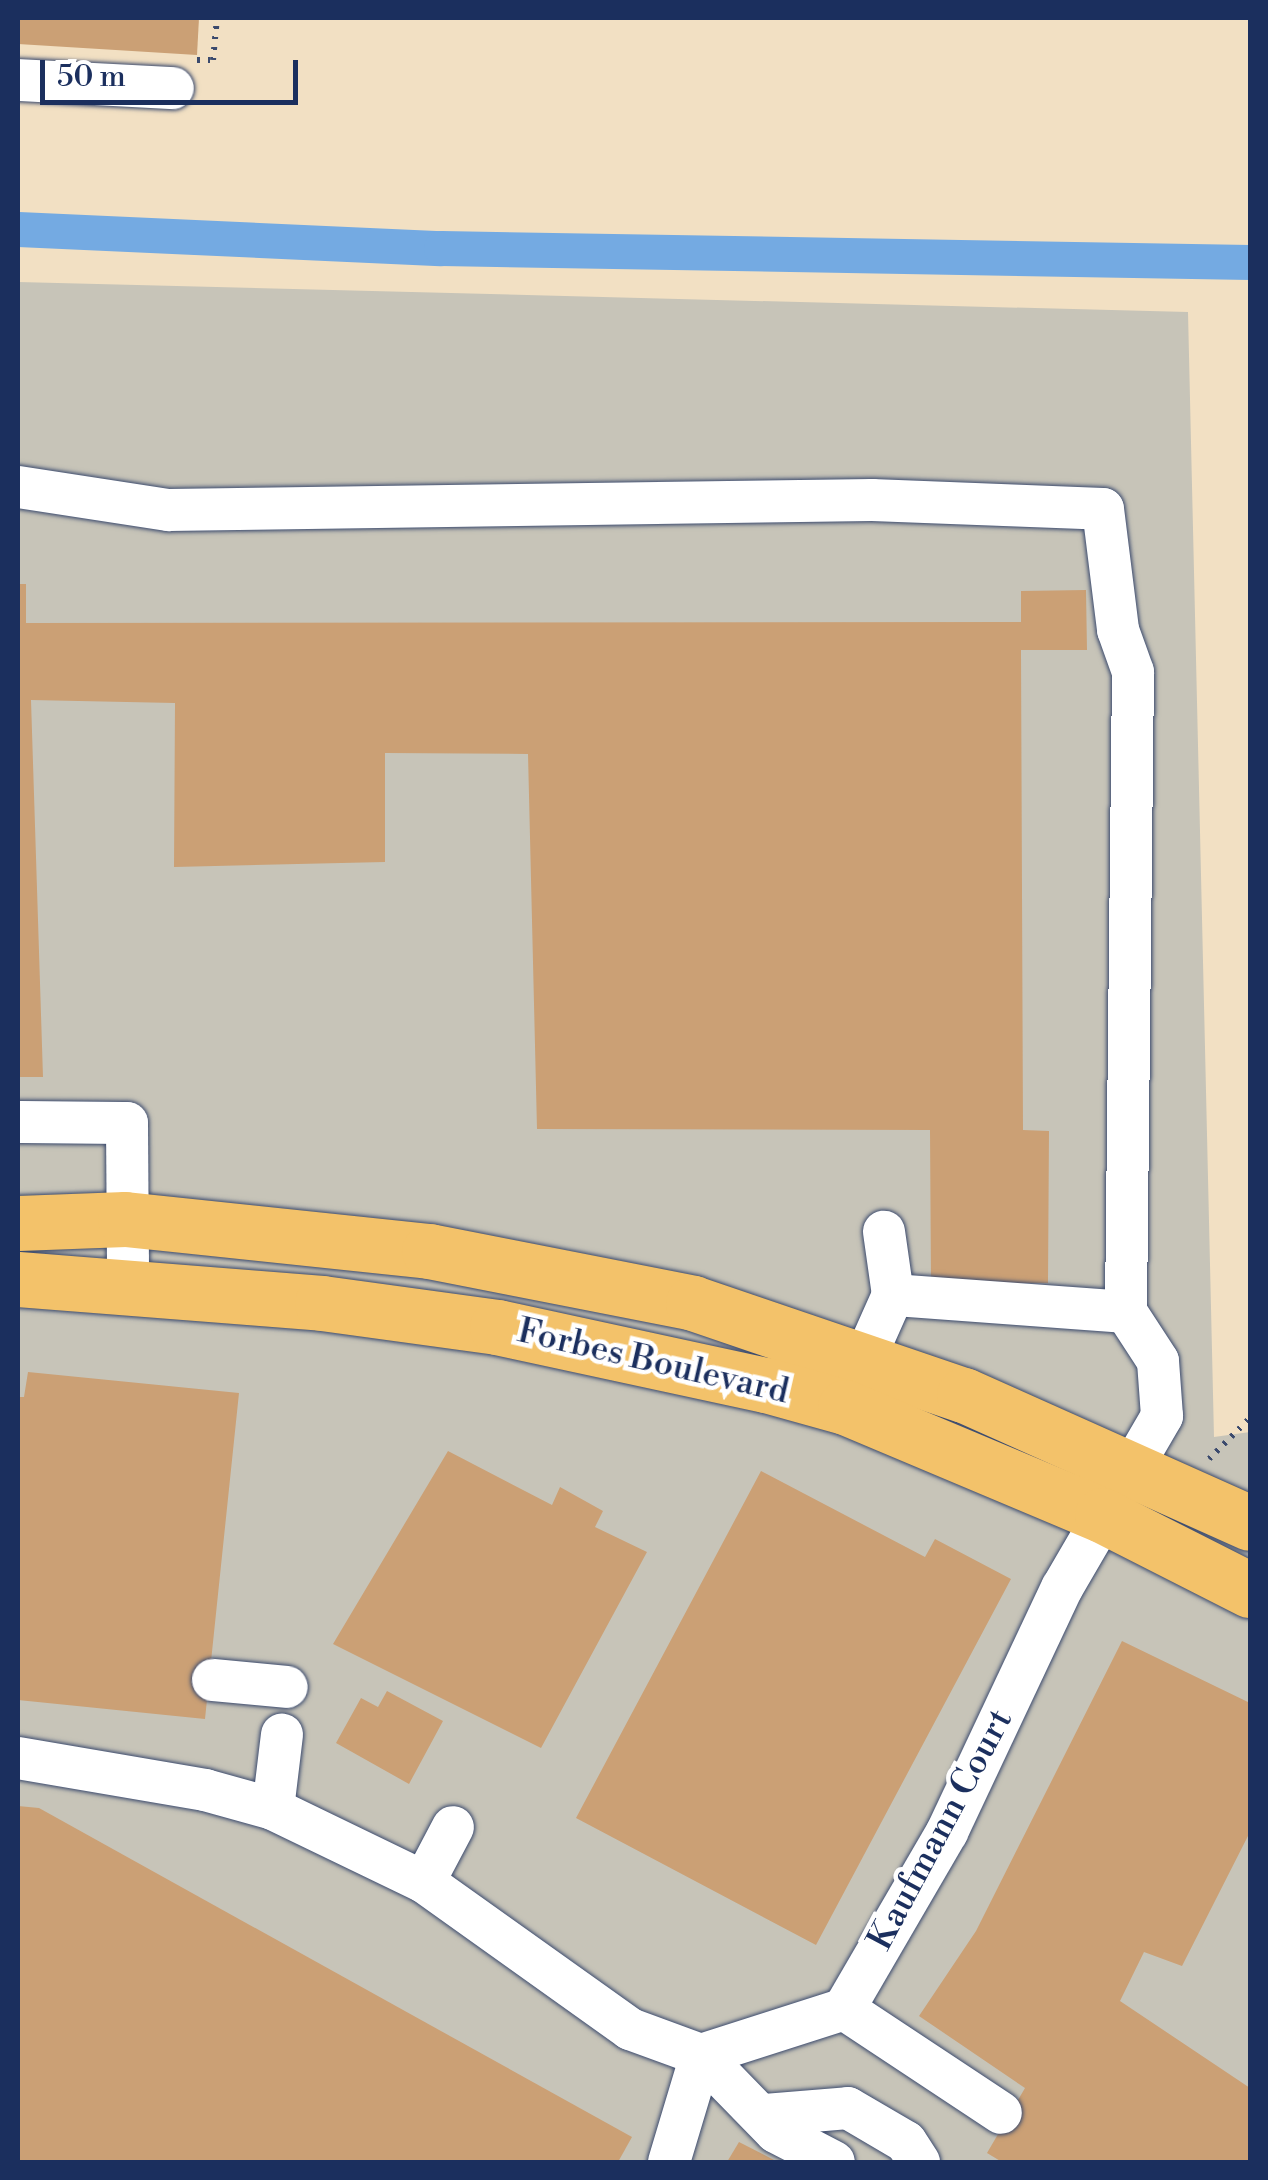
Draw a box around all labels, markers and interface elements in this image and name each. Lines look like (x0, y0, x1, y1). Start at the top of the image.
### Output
scale bar (45, 40, 302, 102)
text: 50 m (57, 58, 126, 96)
street label: Forbes Boulevard (513, 1310, 793, 1414)
street label: Kaufmann Court (860, 1702, 1022, 1958)

